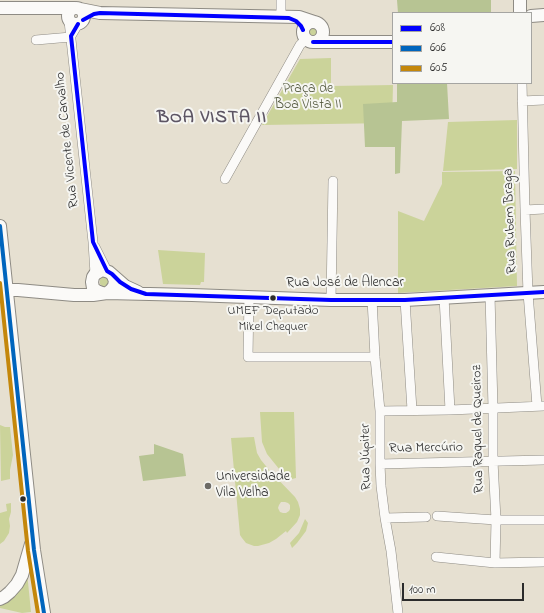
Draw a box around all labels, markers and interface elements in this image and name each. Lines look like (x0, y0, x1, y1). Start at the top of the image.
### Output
legend (392, 12, 532, 84)
text: 608 (430, 19, 445, 37)
text: 606 (430, 39, 446, 57)
text: 605 (430, 59, 447, 77)
street label: Rua Vicente de Carvalho (52, 71, 84, 209)
park label: Praça de Boa Vista II (274, 82, 342, 114)
district label: BOA VISTA II (157, 108, 267, 130)
street label: Rua Rubem Braga (501, 168, 521, 274)
street label: Rua José de Alencar (286, 276, 404, 292)
marker: UMEF Deputado Mikel Chequer (268, 293, 278, 303)
place label: UMEF Deputado Mikel Chequer (228, 304, 318, 335)
street label: Rua Raquel de Queiroz (469, 364, 489, 494)
street label: Rua Júpiter (358, 423, 376, 491)
street label: Rua Mercúrio (389, 440, 463, 458)
place label: Universidade Vila Velha (216, 470, 290, 502)
marker: Universidade Vila Velha (203, 481, 213, 491)
unlabelled marker (18, 494, 28, 504)
scale bar (404, 575, 526, 601)
text: 100 m (409, 581, 436, 599)

